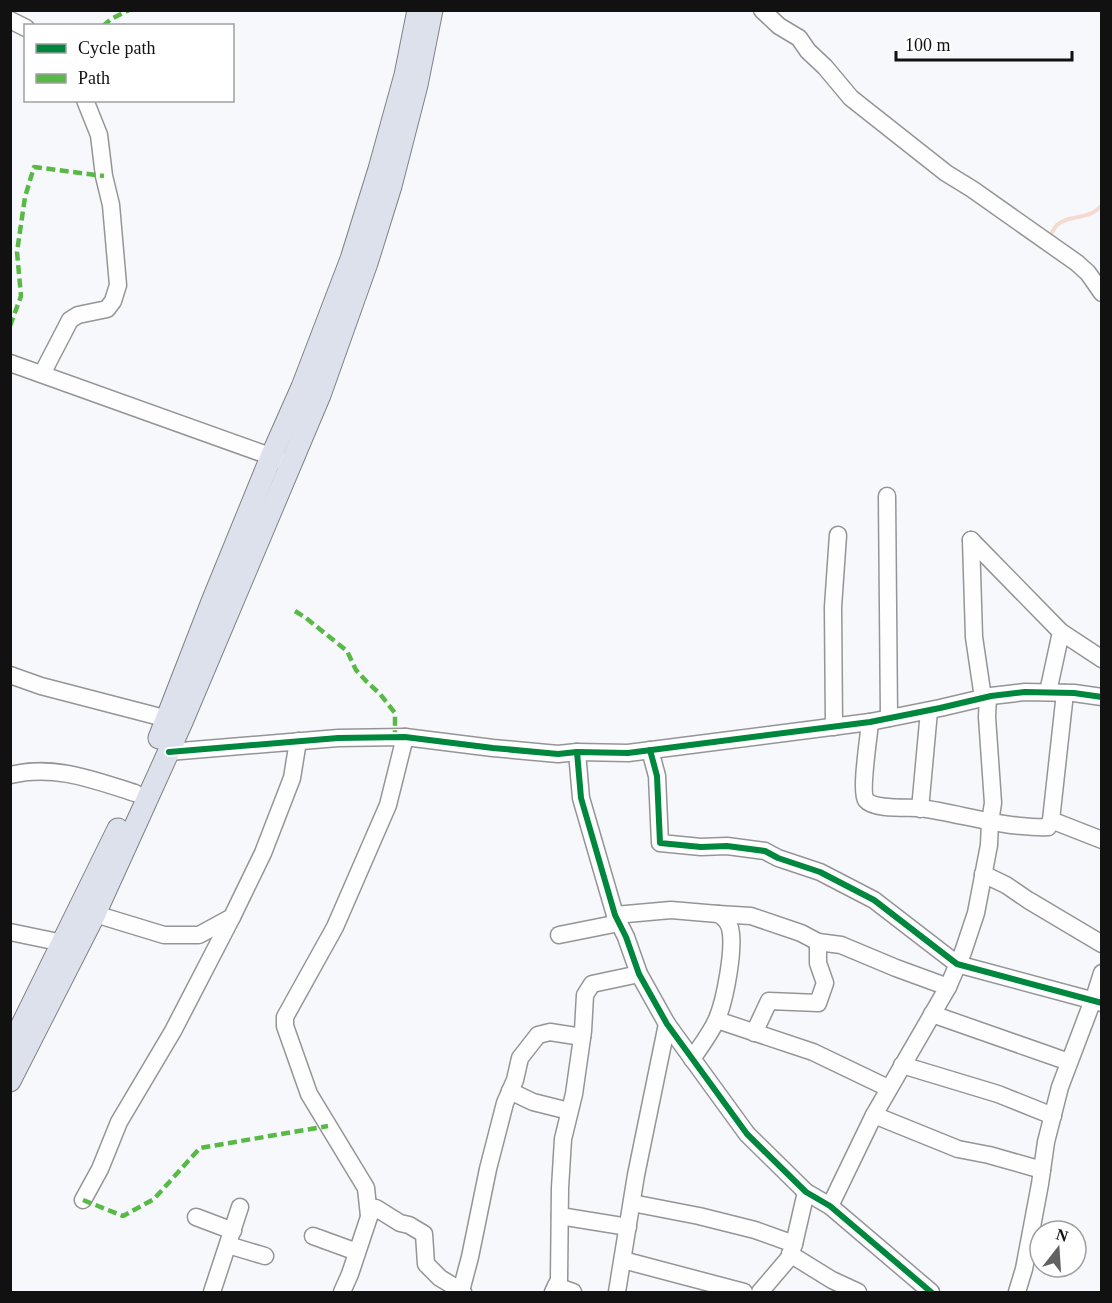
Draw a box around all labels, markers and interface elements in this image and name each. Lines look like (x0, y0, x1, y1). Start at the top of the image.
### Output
legend (24, 24, 234, 102)
scale bar (896, 24, 1072, 62)
text: 100 m (905, 35, 951, 55)
text: Cycle path (78, 38, 155, 58)
text: Path (78, 68, 110, 88)
north arrow (1028, 1219, 1088, 1279)
text: N (1054, 1225, 1071, 1245)

